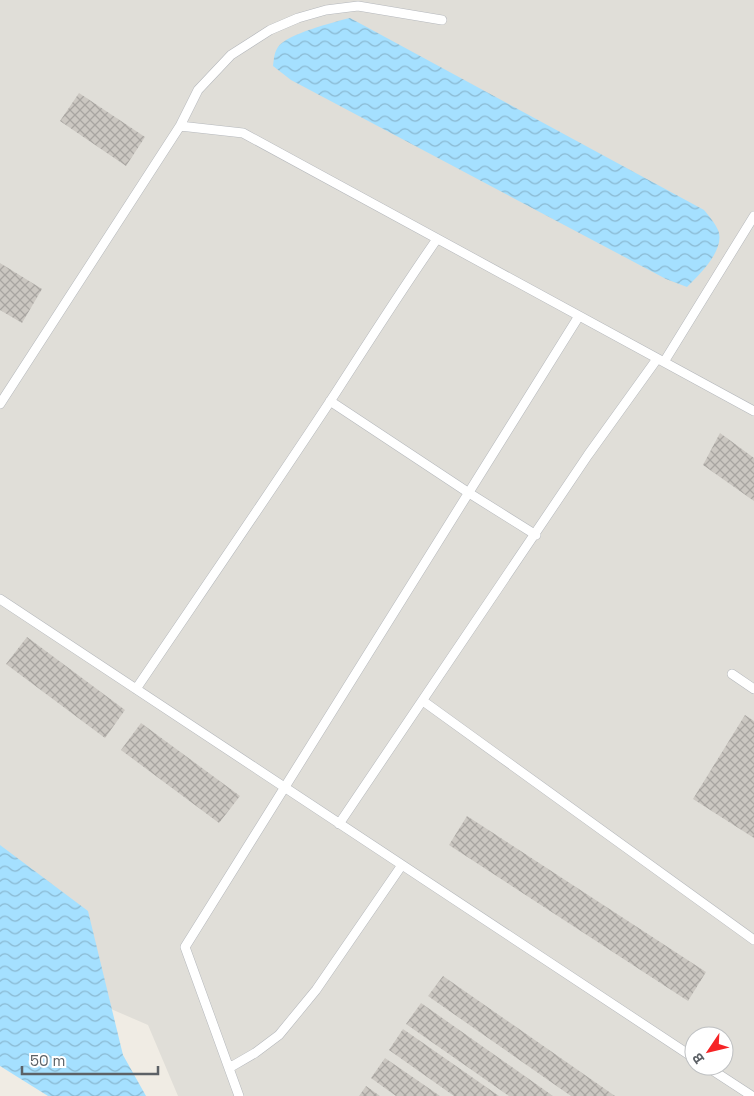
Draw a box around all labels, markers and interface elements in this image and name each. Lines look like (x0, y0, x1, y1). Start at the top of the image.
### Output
north arrow (684, 1026, 734, 1076)
scale bar (22, 1044, 159, 1076)
text: B (688, 1049, 708, 1067)
text: 50 m (30, 1051, 65, 1070)

